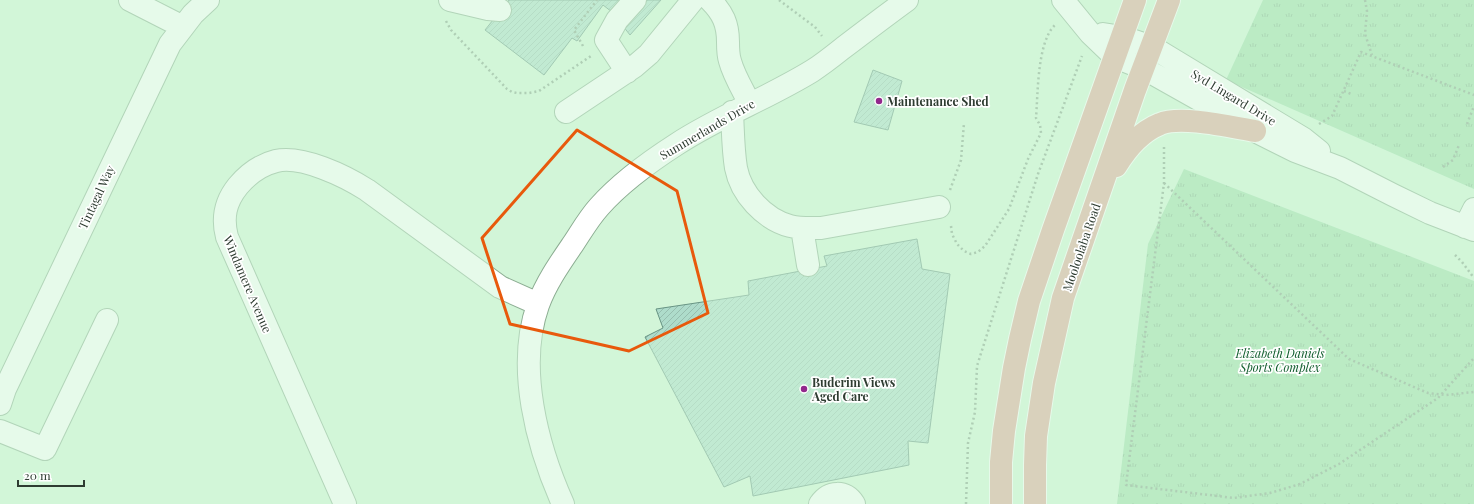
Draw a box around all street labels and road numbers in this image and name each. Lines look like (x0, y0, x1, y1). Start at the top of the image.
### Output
street label: Syd Lingard Drive (1188, 65, 1280, 129)
street label: Summerlands Drive (657, 95, 757, 163)
street label: Tintagal Way (74, 162, 118, 232)
street label: Mooloolaba Road (1058, 201, 1104, 293)
street label: Windamere Avenue (220, 232, 276, 335)

